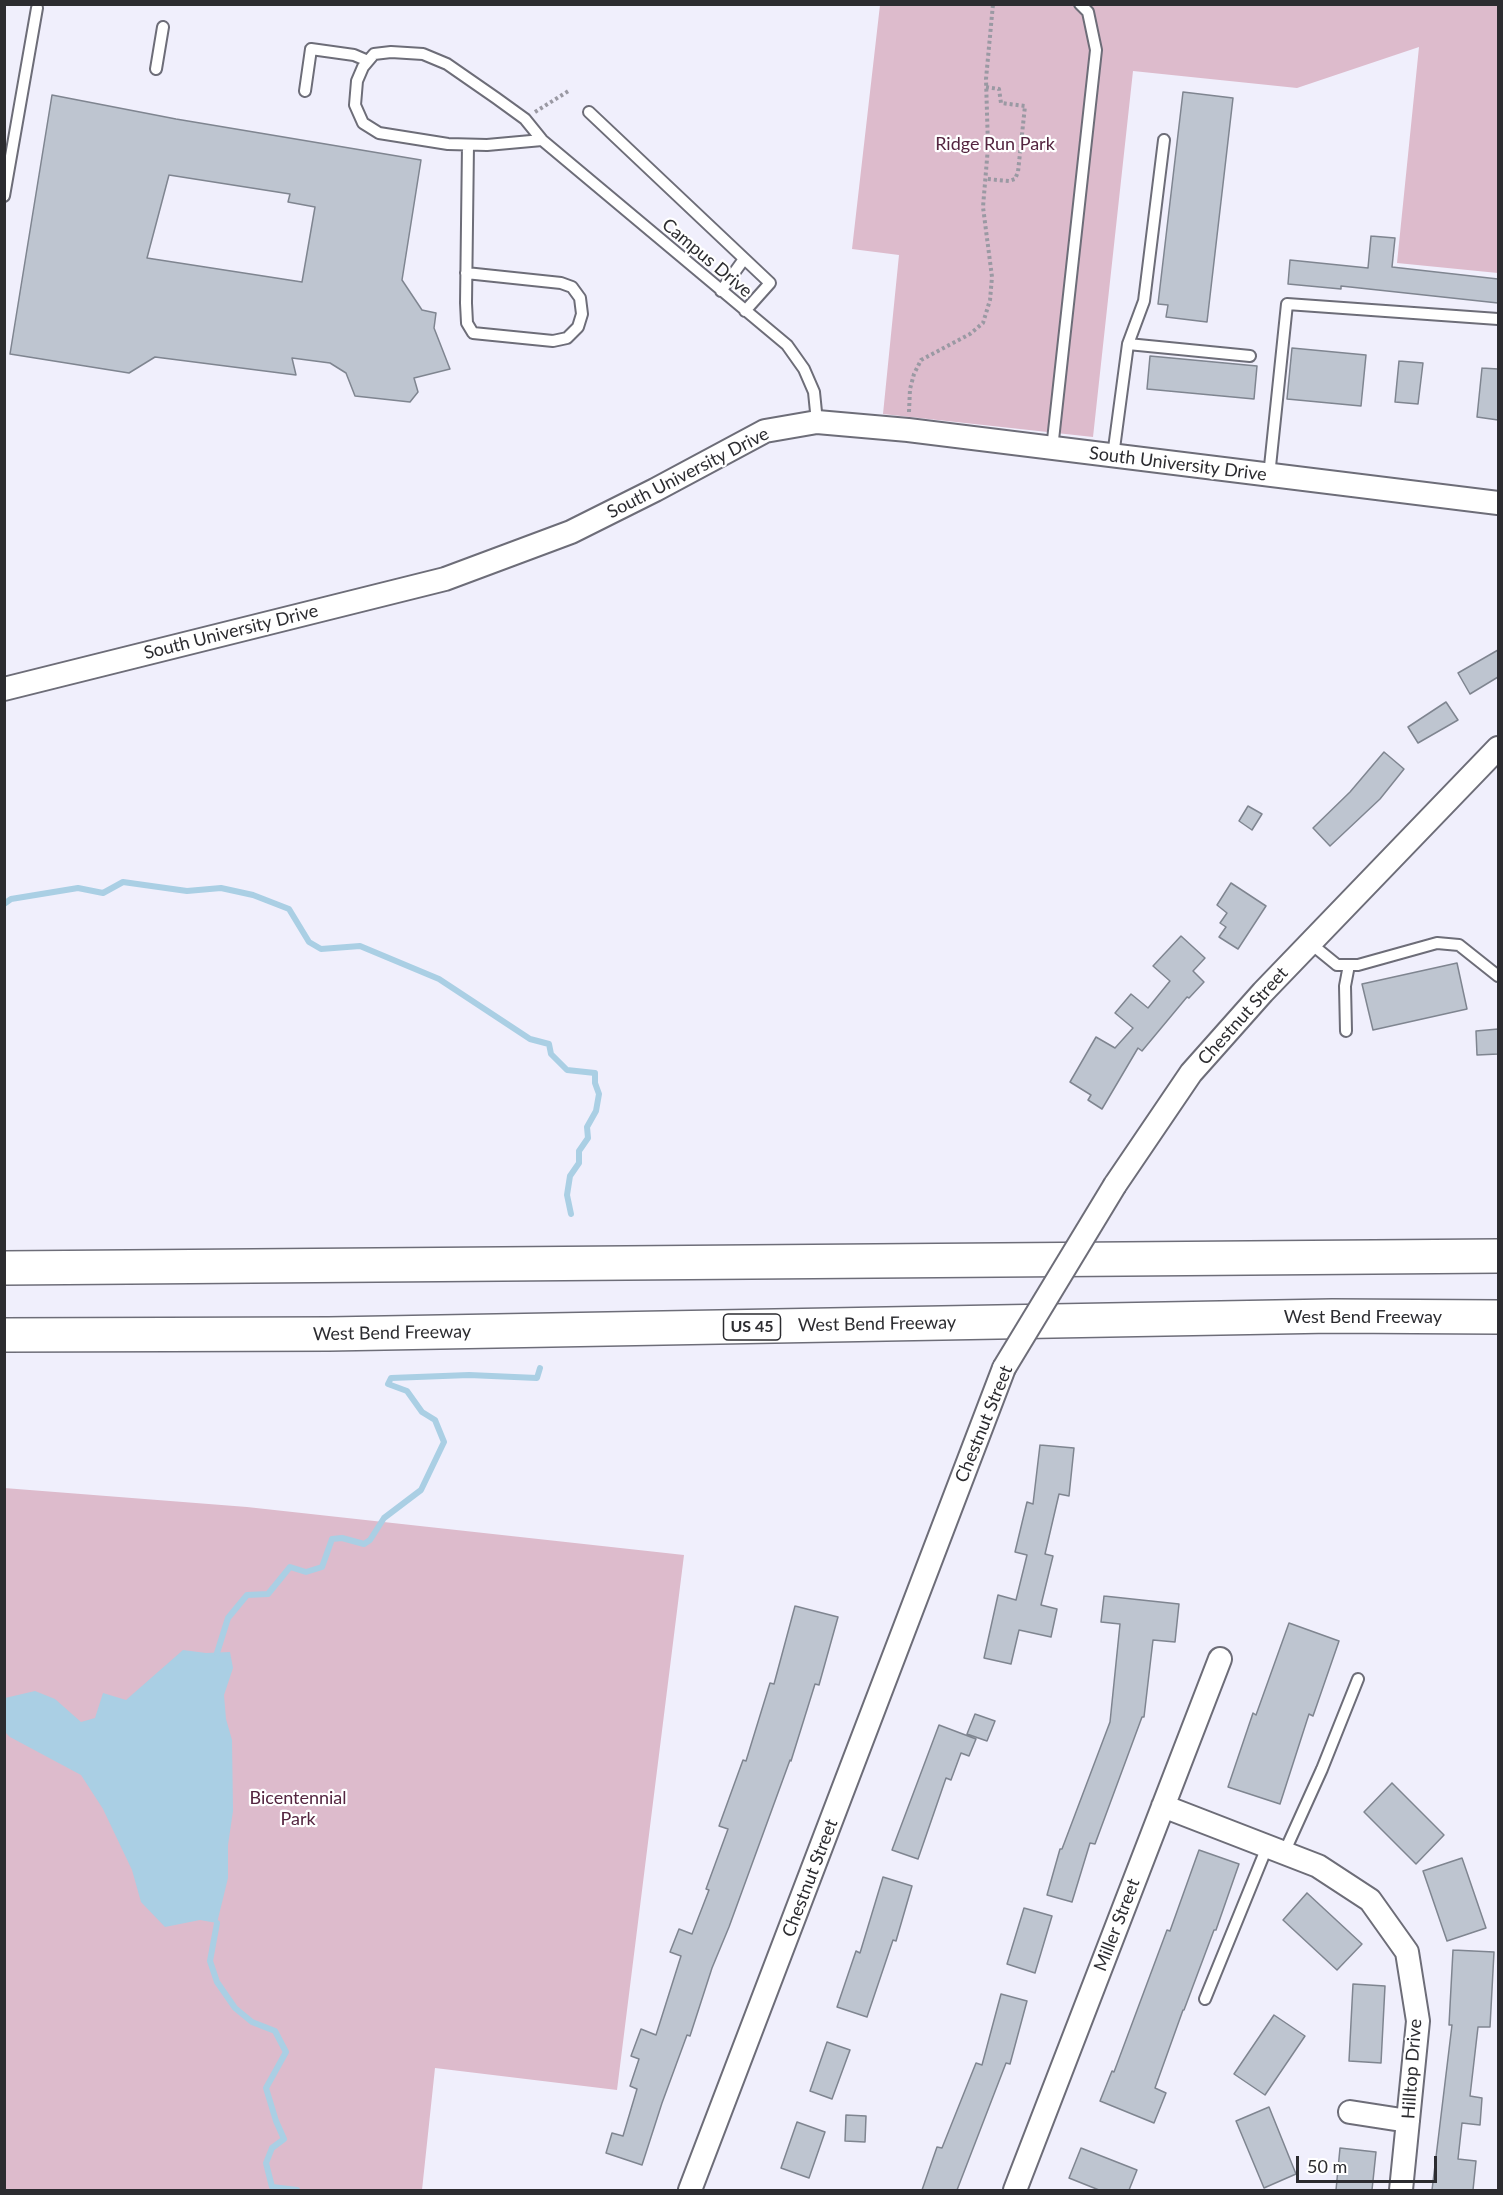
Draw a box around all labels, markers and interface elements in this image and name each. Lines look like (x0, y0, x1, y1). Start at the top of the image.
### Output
park label: Ridge Run Park (935, 133, 1055, 155)
street label: Campus Drive (657, 214, 757, 302)
street label: South University Drive (603, 423, 773, 523)
street label: South University Drive (1088, 442, 1268, 486)
street label: South University Drive (142, 600, 320, 664)
street label: Chestnut Street (1193, 963, 1293, 1069)
street label: West Bend Freeway (1284, 1306, 1442, 1328)
street label: West Bend Freeway (798, 1312, 956, 1336)
road number: US 45 (724, 1314, 780, 1340)
street label: West Bend Freeway (313, 1321, 471, 1345)
street label: Chestnut Street (951, 1362, 1017, 1486)
park label: Bicentennial Park (249, 1787, 347, 1830)
street label: Chestnut Street (778, 1816, 842, 1940)
street label: Miller Street (1089, 1876, 1145, 1974)
street label: Hilltop Drive (1398, 2018, 1426, 2120)
scale bar (1299, 2144, 1440, 2182)
text: 50 m (1307, 2155, 1347, 2177)

